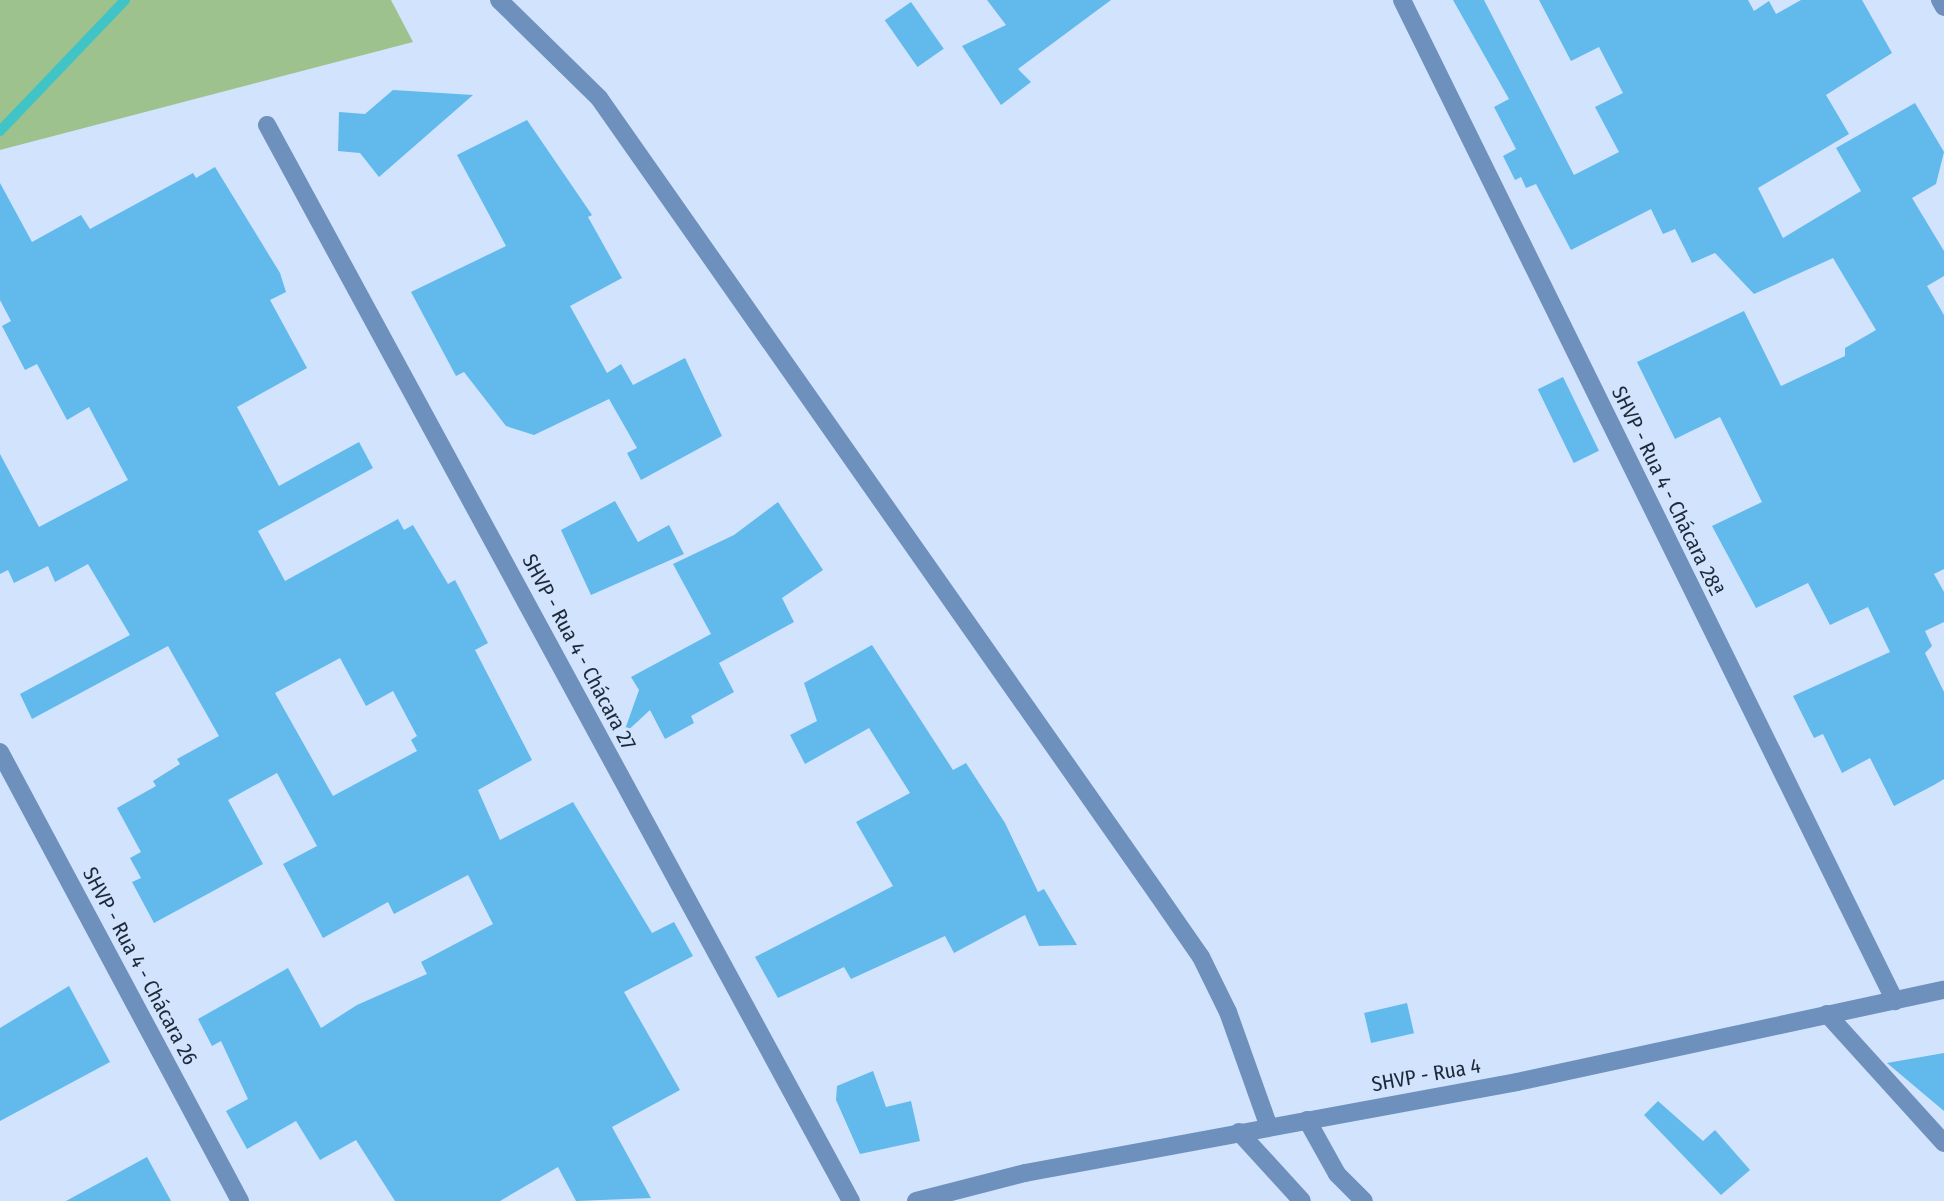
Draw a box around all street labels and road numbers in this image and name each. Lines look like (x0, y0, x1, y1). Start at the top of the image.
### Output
street label: SHVP - Rua 4 - Chácara 28ª (1606, 382, 1730, 600)
street label: SHVP - Rua 4 - Chácara 27 (517, 550, 641, 754)
street label: SHVP - Rua 4 - Chácara 26 (77, 863, 203, 1069)
street label: SHVP - Rua 4 (1370, 1053, 1482, 1097)

